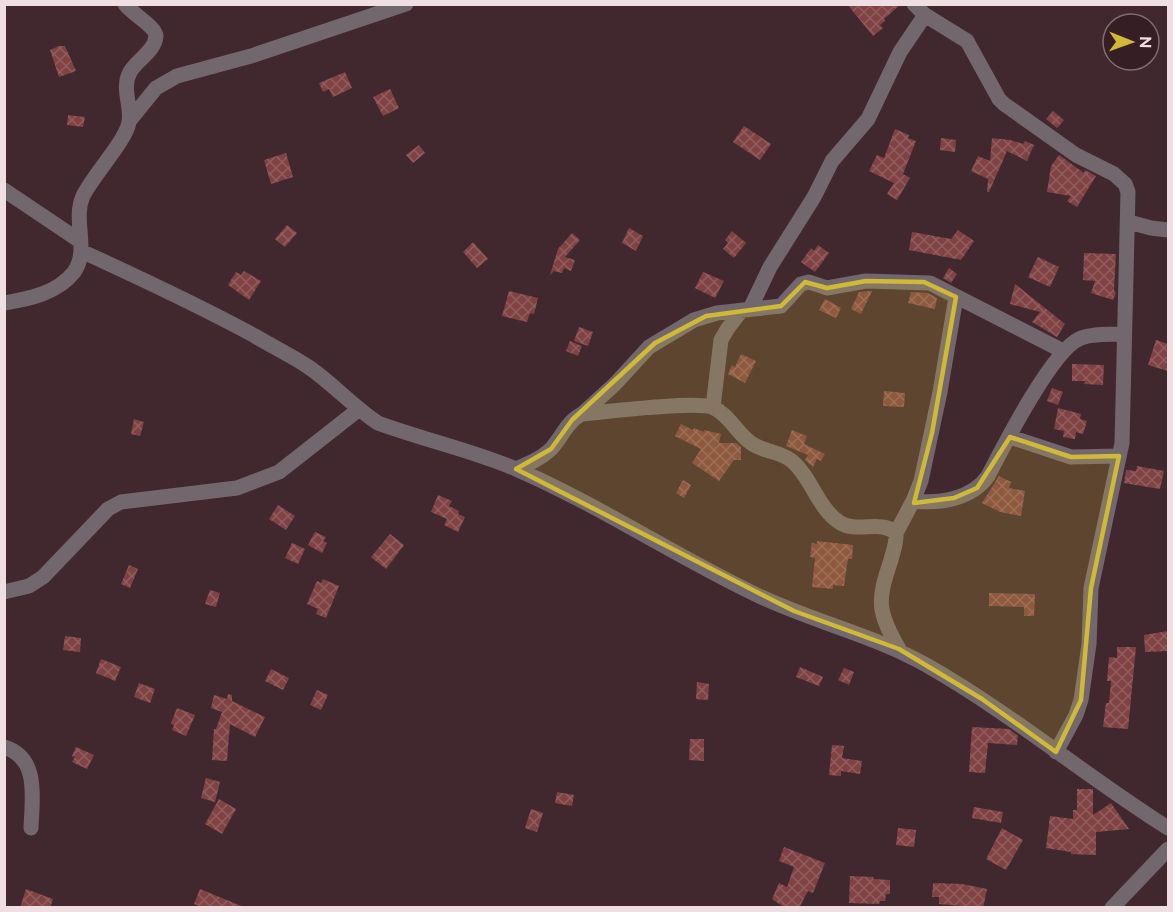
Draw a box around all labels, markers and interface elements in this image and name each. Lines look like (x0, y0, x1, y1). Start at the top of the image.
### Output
north arrow (1101, 12, 1161, 72)
text: N (1136, 36, 1155, 49)

